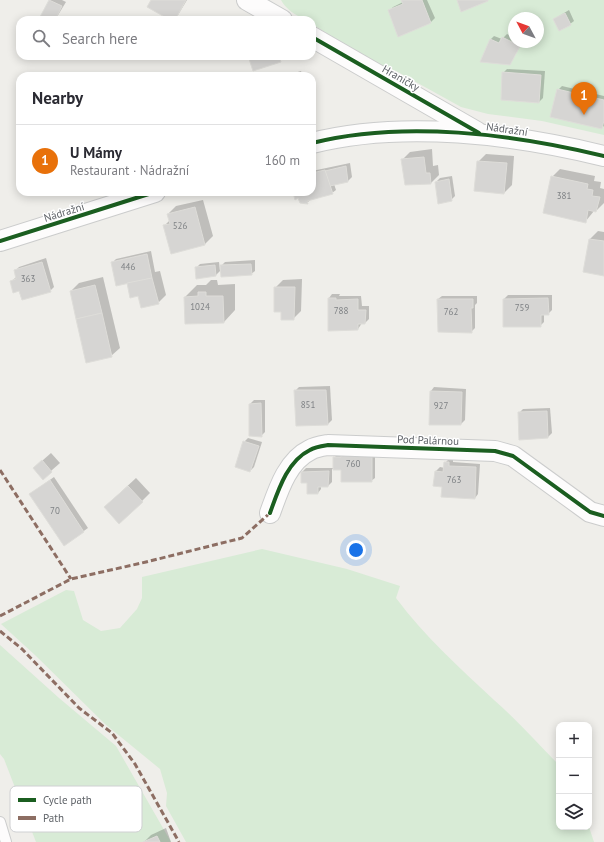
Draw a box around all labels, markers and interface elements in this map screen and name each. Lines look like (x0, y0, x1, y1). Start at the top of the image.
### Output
north arrow (508, 12, 544, 48)
search box (16, 16, 316, 60)
icon: search (30, 27, 52, 49)
text: Search here (62, 29, 138, 48)
street label: Hraničky (380, 62, 423, 95)
pin: 1 (571, 82, 597, 115)
text: Nearby (32, 87, 83, 109)
street label: Nádražní (485, 119, 529, 139)
text: U Mámy (70, 143, 122, 162)
text: 1 (41, 152, 49, 169)
text: 160 m (265, 152, 300, 169)
text: Restaurant · Nádražní (70, 162, 189, 179)
house number: 381 (557, 190, 571, 201)
street label: Nádražní (42, 199, 86, 225)
house number: 526 (173, 220, 187, 231)
house number: 446 (121, 261, 135, 272)
house number: 363 (21, 273, 35, 284)
house number: 1024 (190, 301, 210, 312)
house number: 759 (515, 302, 529, 313)
house number: 788 (334, 305, 348, 316)
house number: 762 (444, 306, 458, 317)
house number: 851 (301, 399, 315, 410)
house number: 927 (434, 400, 448, 411)
street label: Pod Palárnou (397, 432, 459, 448)
house number: 760 (346, 458, 360, 469)
house number: 763 (447, 474, 461, 485)
house number: 70 (50, 505, 60, 516)
your location (346, 540, 366, 560)
map controls (556, 722, 592, 830)
button: + (556, 722, 592, 758)
button: − (556, 758, 592, 794)
legend (10, 786, 142, 832)
text: Cycle path (43, 793, 92, 807)
button: layers (556, 794, 592, 830)
text: Path (43, 811, 64, 825)

